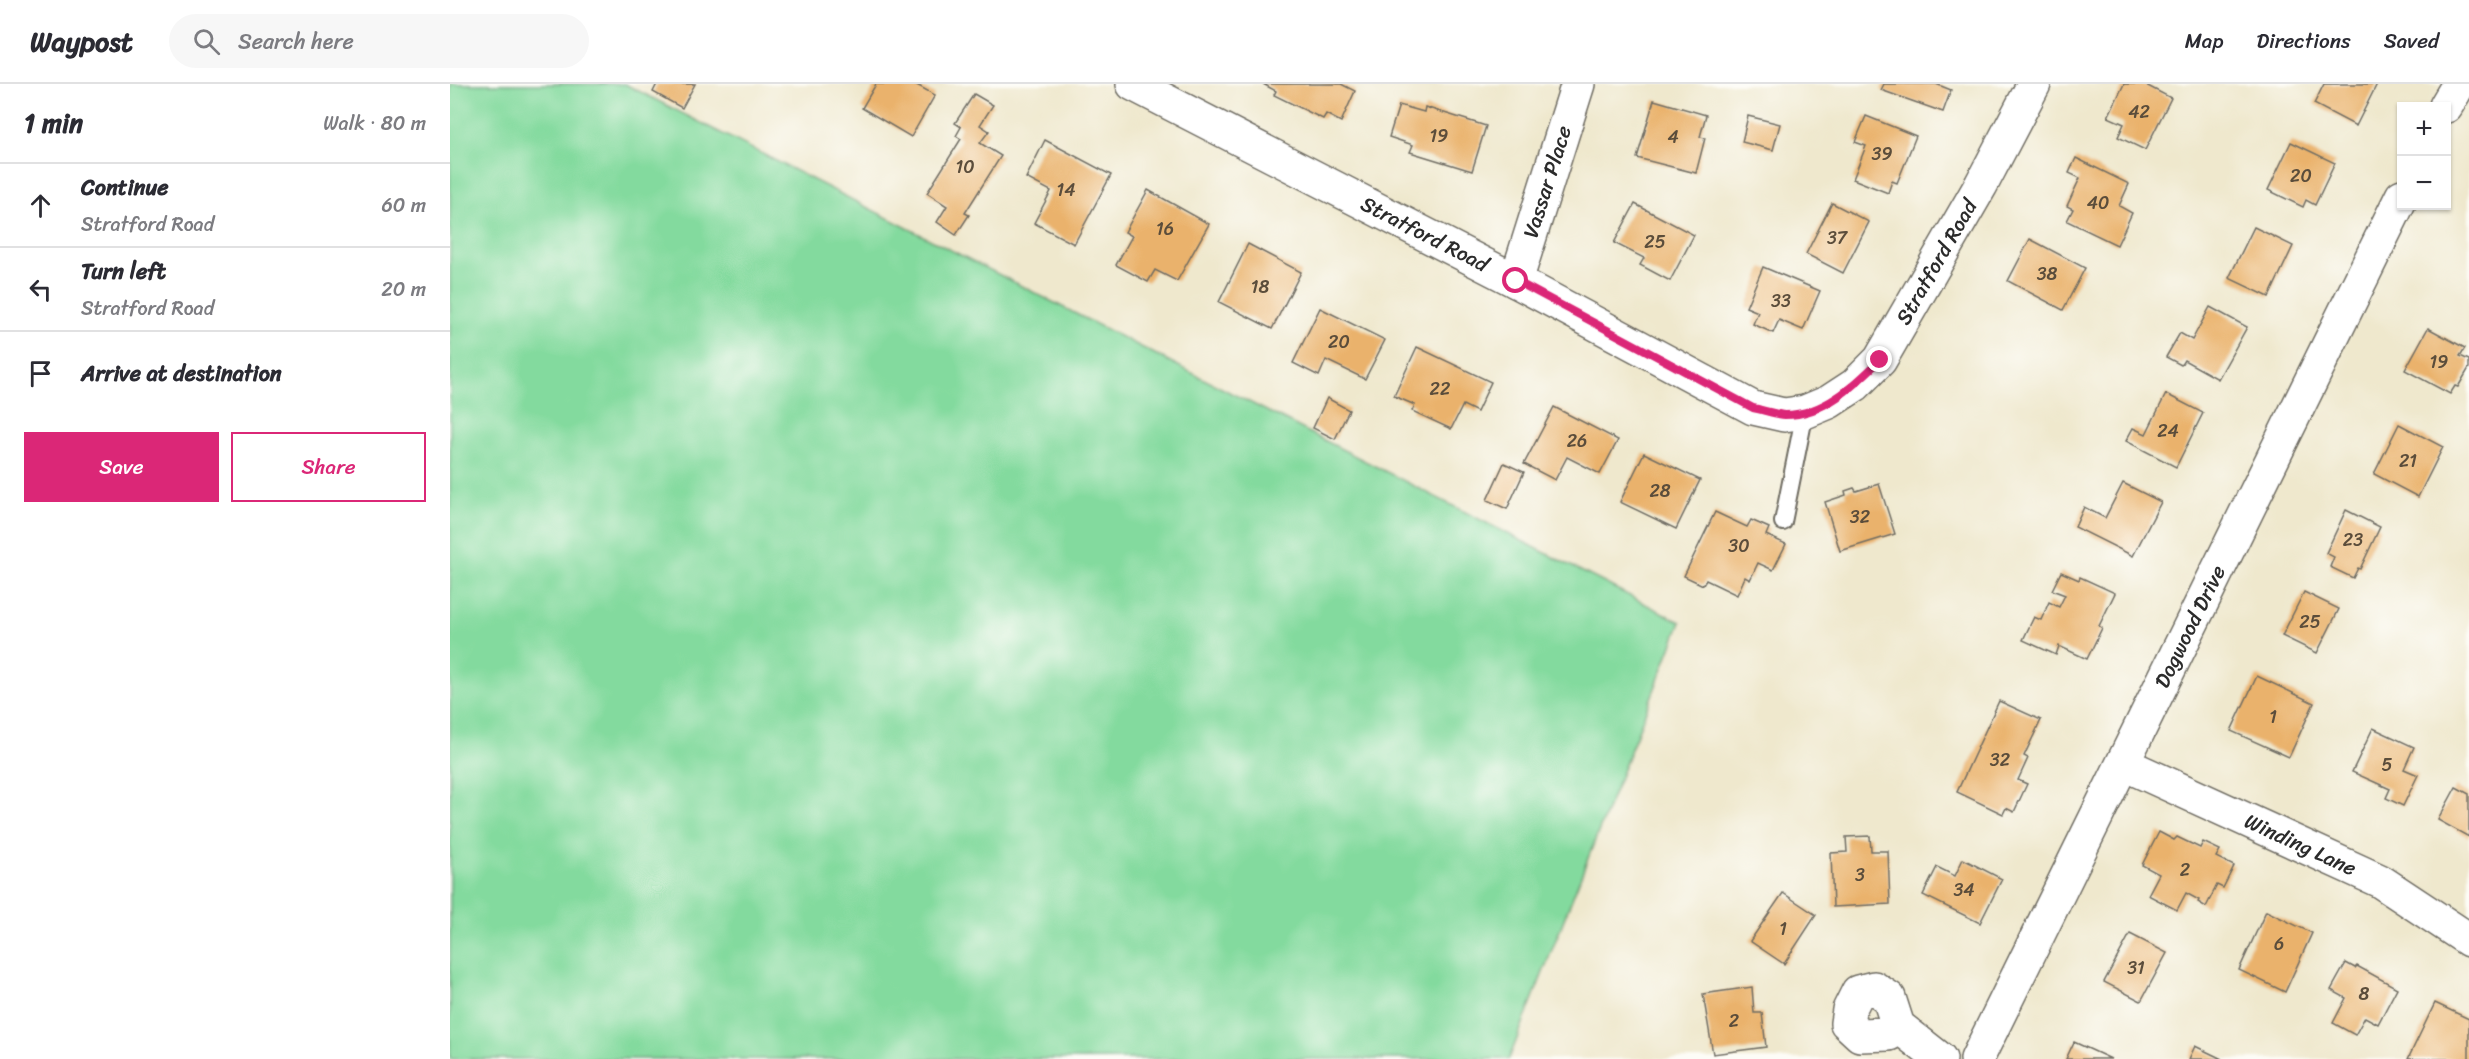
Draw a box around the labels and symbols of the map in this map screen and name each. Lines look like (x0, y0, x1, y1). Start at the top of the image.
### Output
house number: 42 (2128, 96, 2150, 128)
house number: 19 (1430, 120, 1448, 152)
street label: Vassar Place (1512, 121, 1583, 243)
house number: 4 (1667, 121, 1679, 153)
house number: 39 (1872, 138, 1892, 170)
house number: 10 (955, 151, 975, 183)
house number: 20 (2290, 160, 2312, 192)
house number: 14 (1057, 174, 1075, 206)
street label: Stratford Road (1354, 185, 1497, 284)
house number: 40 (2087, 187, 2109, 219)
street label: Stratford Road (1885, 190, 1989, 332)
house number: 16 (1156, 213, 1174, 245)
house number: 37 (1827, 222, 1849, 254)
house number: 25 (1644, 226, 1666, 258)
house number: 38 (2037, 258, 2058, 290)
route start (1502, 267, 1528, 293)
house number: 18 (1251, 271, 1269, 303)
house number: 33 (1771, 285, 1791, 317)
house number: 20 (1328, 326, 1350, 358)
route end (1866, 346, 1892, 372)
house number: 19 (2430, 346, 2448, 378)
house number: 22 (1430, 373, 1450, 405)
house number: 24 (2157, 415, 2179, 447)
house number: 26 (1567, 425, 1587, 457)
house number: 21 (2399, 445, 2417, 477)
house number: 28 (1649, 475, 1671, 507)
house number: 32 (1850, 501, 1870, 533)
house number: 23 (2343, 524, 2363, 556)
house number: 30 (1728, 530, 1750, 562)
street label: Dogwood Drive (2143, 558, 2237, 695)
house number: 25 (2299, 606, 2321, 638)
house number: 1 (2269, 701, 2277, 733)
house number: 32 (1990, 744, 2010, 776)
house number: 5 (2382, 749, 2393, 781)
street label: Winding Lane (2238, 802, 2363, 887)
house number: 2 (2180, 854, 2190, 886)
house number: 3 (1855, 859, 1865, 891)
house number: 34 (1953, 874, 1975, 906)
house number: 1 (1779, 913, 1787, 945)
house number: 6 (2274, 928, 2284, 960)
house number: 31 (2127, 952, 2145, 984)
house number: 8 (2359, 978, 2370, 1010)
house number: 2 (1729, 1005, 1739, 1037)

